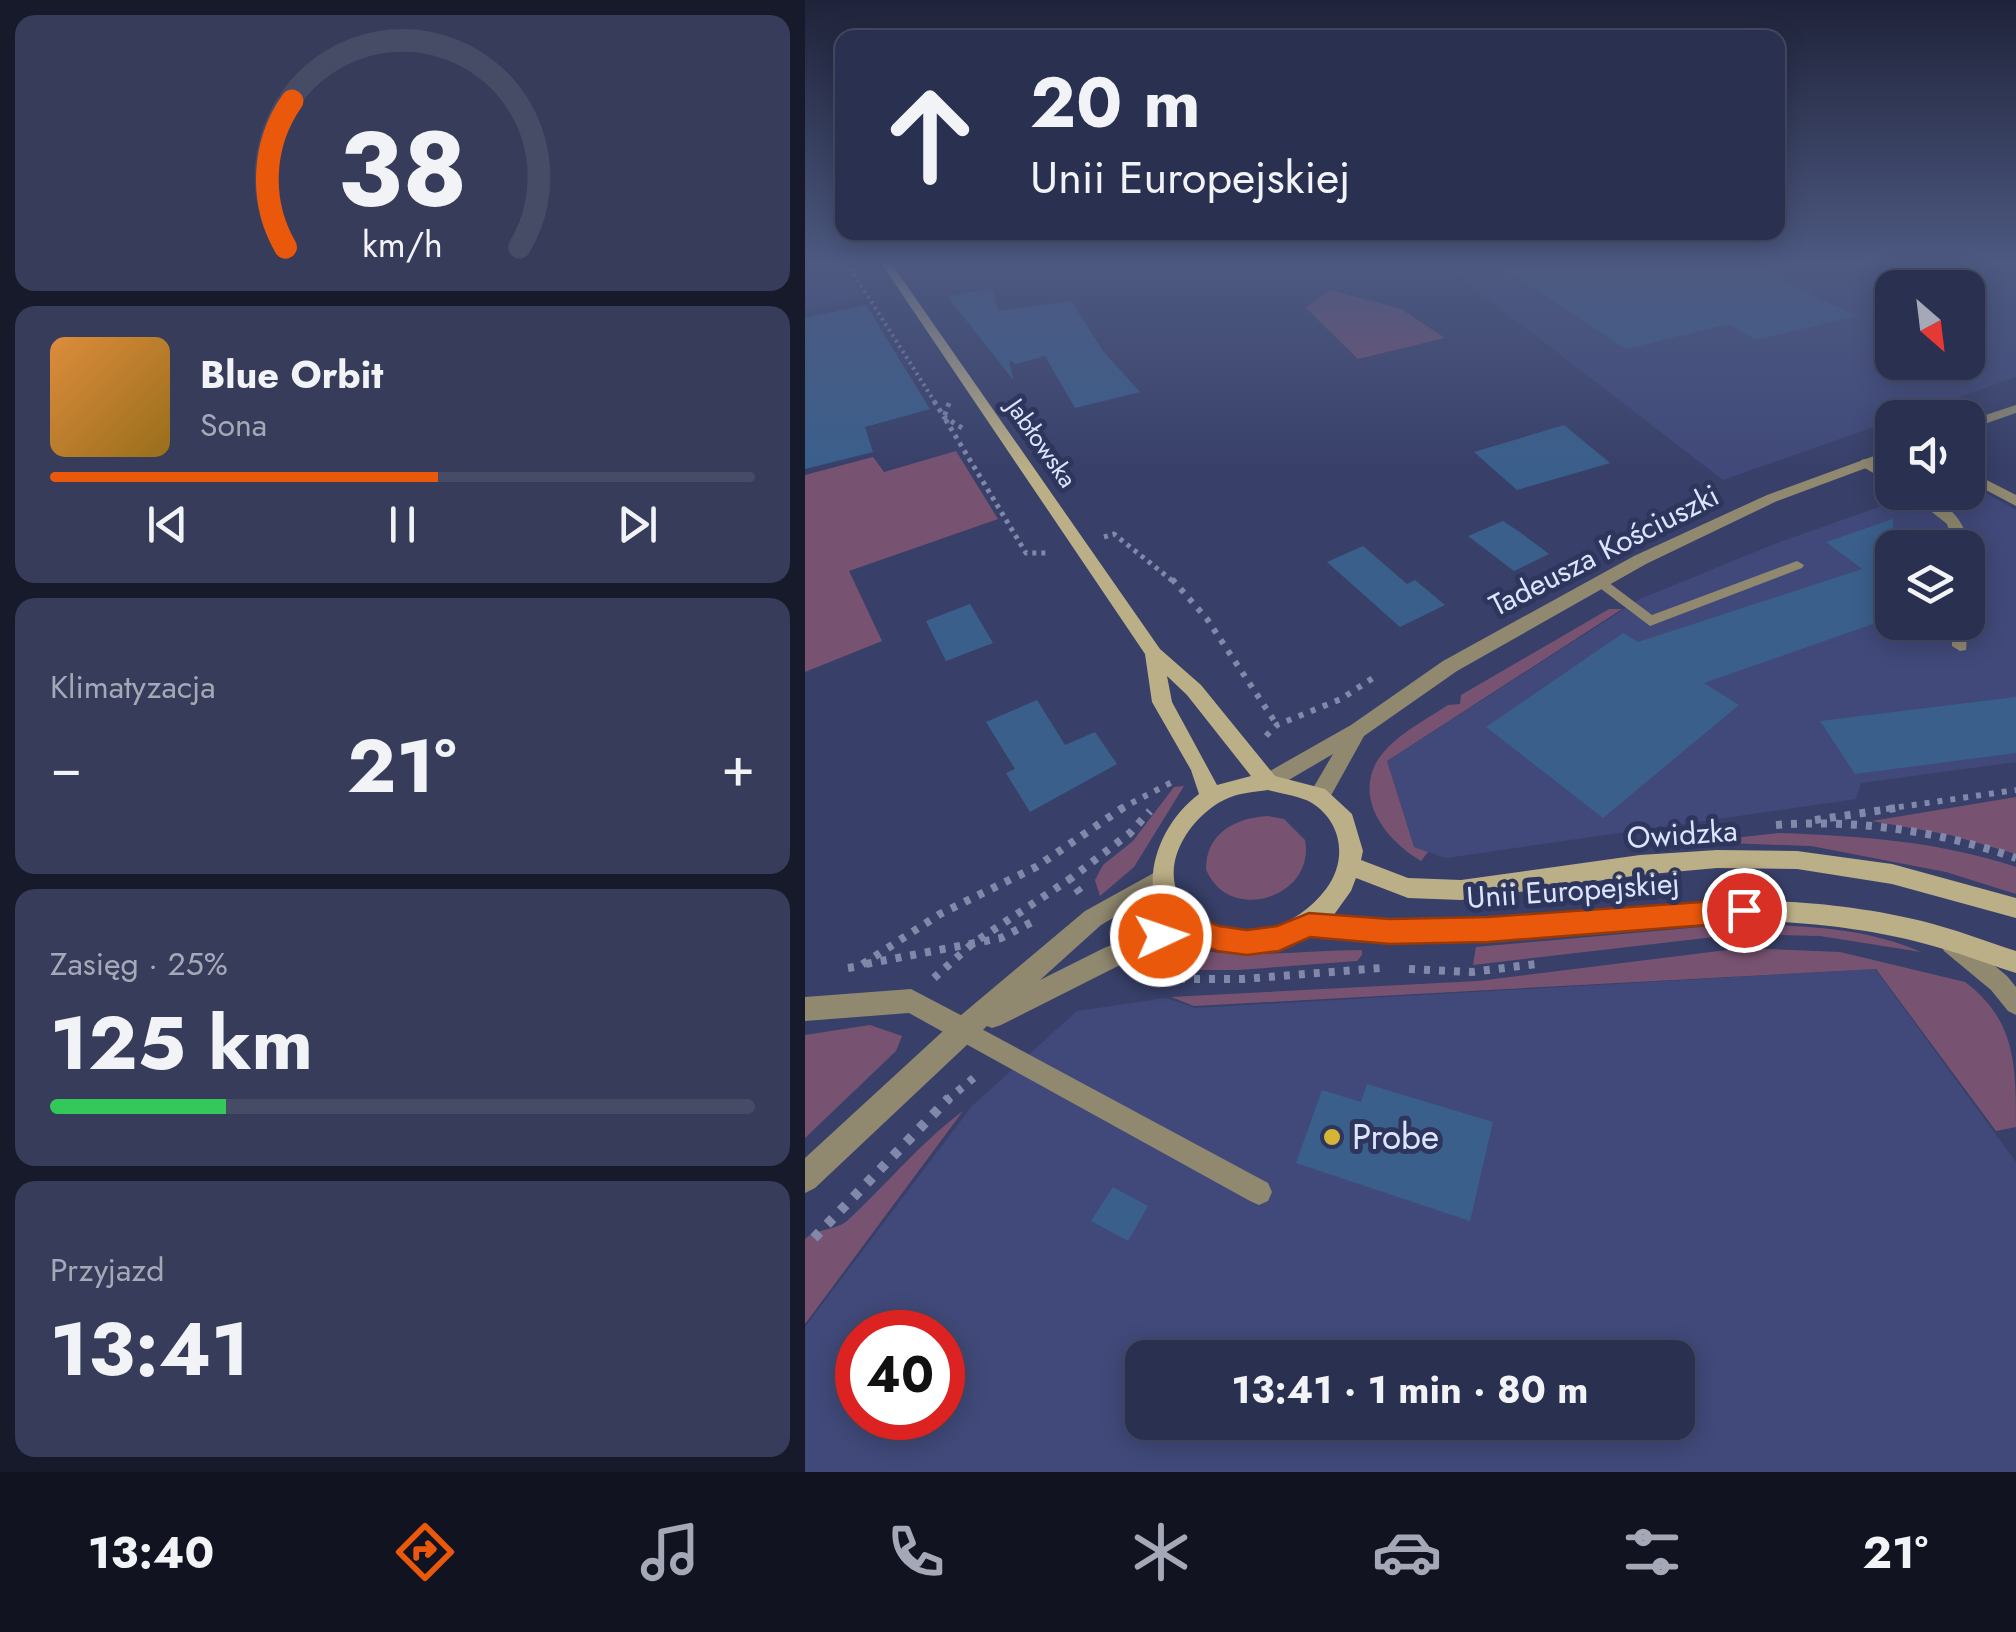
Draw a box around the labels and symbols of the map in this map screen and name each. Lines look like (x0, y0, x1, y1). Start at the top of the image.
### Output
north arrow (1875, 270, 1985, 380)
street label: Jabłowska (996, 389, 1086, 495)
street label: Tadeusza Kościuszki (1482, 474, 1726, 626)
street label: Owidzka (1625, 809, 1739, 859)
street label: Unii Europejskiej (1465, 861, 1681, 919)
pin (1702, 868, 1787, 953)
position arrow (1109, 884, 1213, 988)
place label: Probe (1352, 1112, 1439, 1162)
marker: Probe (1321, 1126, 1343, 1148)
speed limit sign: 40 (835, 1310, 965, 1440)

